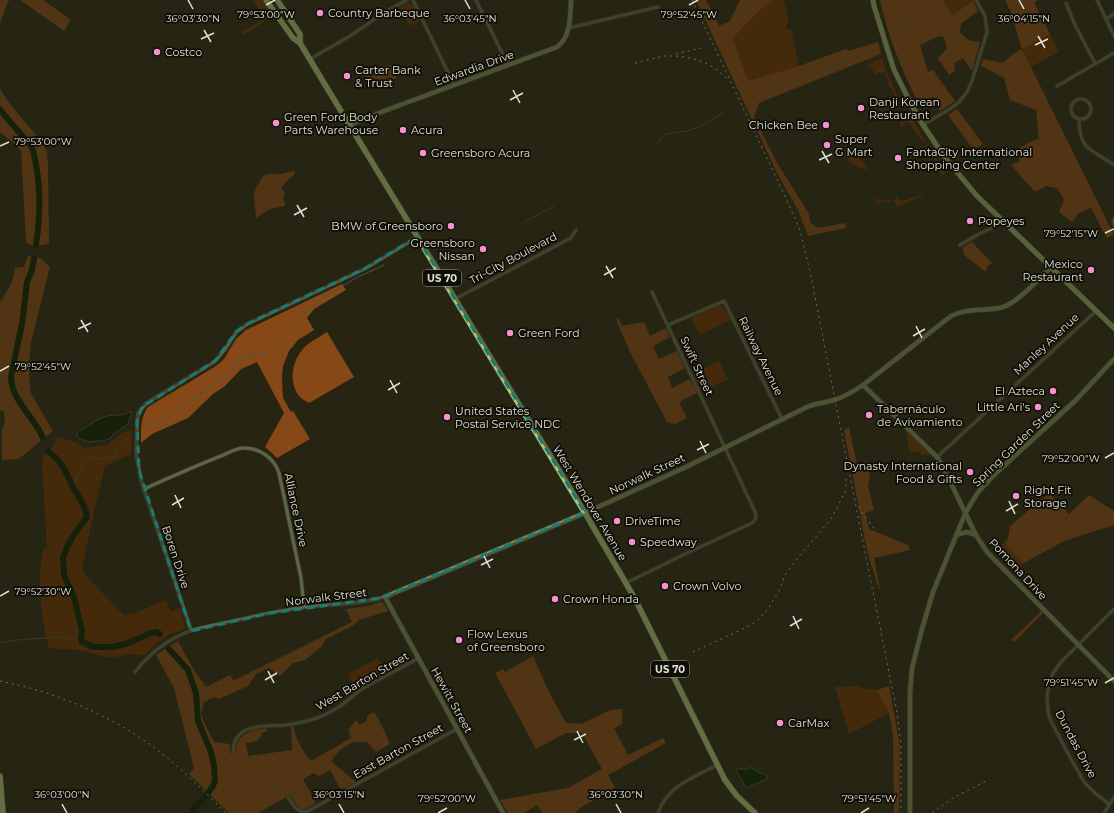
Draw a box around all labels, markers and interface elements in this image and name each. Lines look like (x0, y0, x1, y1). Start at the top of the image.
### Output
place label: Country Barbeque (328, 6, 430, 20)
text: 79°53'00"W (237, 8, 295, 21)
marker: Country Barbeque (315, 8, 325, 18)
text: 79°52'45"W (661, 8, 717, 21)
text: 36°03'30"N (166, 12, 220, 25)
text: 36°03'45"N (443, 12, 497, 25)
text: 36°04'15"N (998, 12, 1050, 25)
place label: Costco (165, 45, 202, 59)
marker: Costco (152, 47, 162, 57)
street label: Edwardia Drive (432, 47, 516, 89)
place label: Carter Bank & Trust (355, 63, 421, 90)
marker: Carter Bank & Trust (342, 71, 352, 81)
place label: Danji Korean Restaurant (869, 95, 940, 122)
marker: Danji Korean Restaurant (856, 103, 866, 113)
place label: Green Ford Body Parts Warehouse (284, 110, 379, 137)
marker: Green Ford Body Parts Warehouse (271, 118, 281, 128)
place label: Chicken Bee (749, 118, 818, 132)
marker: Chicken Bee (821, 120, 831, 130)
place label: Acura (411, 123, 443, 137)
marker: Acura (398, 125, 408, 135)
place label: Super G Mart (835, 132, 873, 159)
text: 79°53'00"W (14, 135, 72, 148)
marker: Super G Mart (822, 140, 832, 150)
place label: FantaCity International Shopping Center (906, 145, 1032, 172)
place label: Greensboro Acura (431, 146, 530, 160)
marker: Greensboro Acura (418, 148, 428, 158)
marker: FantaCity International Shopping Center (893, 153, 903, 163)
place label: Popeyes (978, 214, 1025, 228)
marker: Popeyes (965, 216, 975, 226)
place label: BMW of Greensboro (331, 219, 443, 233)
marker: BMW of Greensboro (446, 221, 456, 231)
text: 79°52'15"W (1044, 227, 1098, 240)
street label: Tri-City Boulevard (467, 229, 559, 287)
place label: Greensboro Nissan (411, 236, 475, 263)
marker: Greensboro Nissan (478, 244, 488, 254)
place label: Mexico Restaurant (1023, 257, 1084, 284)
marker: Mexico Restaurant (1086, 265, 1096, 275)
road number: US 70 (423, 270, 461, 286)
street label: Manley Avenue (1010, 310, 1082, 378)
street label: Railway Avenue (736, 314, 786, 398)
place label: Green Ford (518, 326, 580, 340)
marker: Green Ford (505, 328, 515, 338)
street label: Swift Street (677, 334, 717, 398)
text: 79°52'45"W (15, 360, 71, 373)
place label: El Azteca (995, 384, 1045, 398)
marker: El Azteca (1048, 386, 1058, 396)
street label: Spring Garden Street (969, 398, 1063, 489)
place label: Little Ari's (977, 400, 1031, 414)
place label: Tabernáculo de Avivamiento (877, 402, 963, 429)
marker: Little Ari's (1033, 402, 1043, 412)
place label: United States Postal Service NDC (455, 404, 560, 431)
marker: Tabernáculo de Avivamiento (864, 410, 874, 420)
marker: United States Postal Service NDC (442, 412, 452, 422)
street label: West Wendover Avenue (550, 443, 630, 564)
street label: Norwalk Street (607, 450, 688, 498)
text: 79°52'00"W (1042, 452, 1100, 465)
place label: Dynasty International Food & Gifts (844, 459, 963, 486)
marker: Dynasty International Food & Gifts (965, 467, 975, 477)
street label: Alliance Drive (281, 472, 311, 549)
place label: Right Fit Storage (1024, 483, 1072, 510)
marker: Right Fit Storage (1011, 491, 1021, 501)
place label: DriveTime (625, 514, 681, 528)
marker: DriveTime (612, 516, 622, 526)
street label: Boren Drive (159, 524, 193, 591)
place label: Speedway (640, 535, 697, 549)
street label: Pomona Drive (986, 535, 1050, 603)
marker: Speedway (627, 537, 637, 547)
place label: Crown Volvo (673, 579, 742, 593)
marker: Crown Volvo (660, 581, 670, 591)
text: 79°52'30"W (15, 585, 71, 598)
street label: Norwalk Street (284, 585, 368, 609)
place label: Crown Honda (563, 592, 639, 606)
marker: Crown Honda (550, 594, 560, 604)
place label: Flow Lexus of Greensboro (467, 627, 545, 654)
marker: Flow Lexus of Greensboro (454, 635, 464, 645)
street label: West Barton Street (313, 648, 411, 713)
road number: US 70 (651, 661, 689, 677)
street label: Hewitt Street (428, 665, 476, 736)
text: 79°51'45"W (1044, 676, 1098, 689)
street label: Dundas Drive (1052, 708, 1100, 781)
place label: CarMax (788, 716, 829, 730)
marker: CarMax (775, 718, 785, 728)
street label: East Barton Street (351, 720, 446, 782)
text: 36°03'00"N (34, 788, 90, 801)
text: 36°03'15"N (313, 788, 365, 801)
text: 36°03'30"N (589, 788, 643, 801)
text: 79°52'00"W (418, 792, 476, 805)
text: 79°51'45"W (842, 792, 896, 805)

